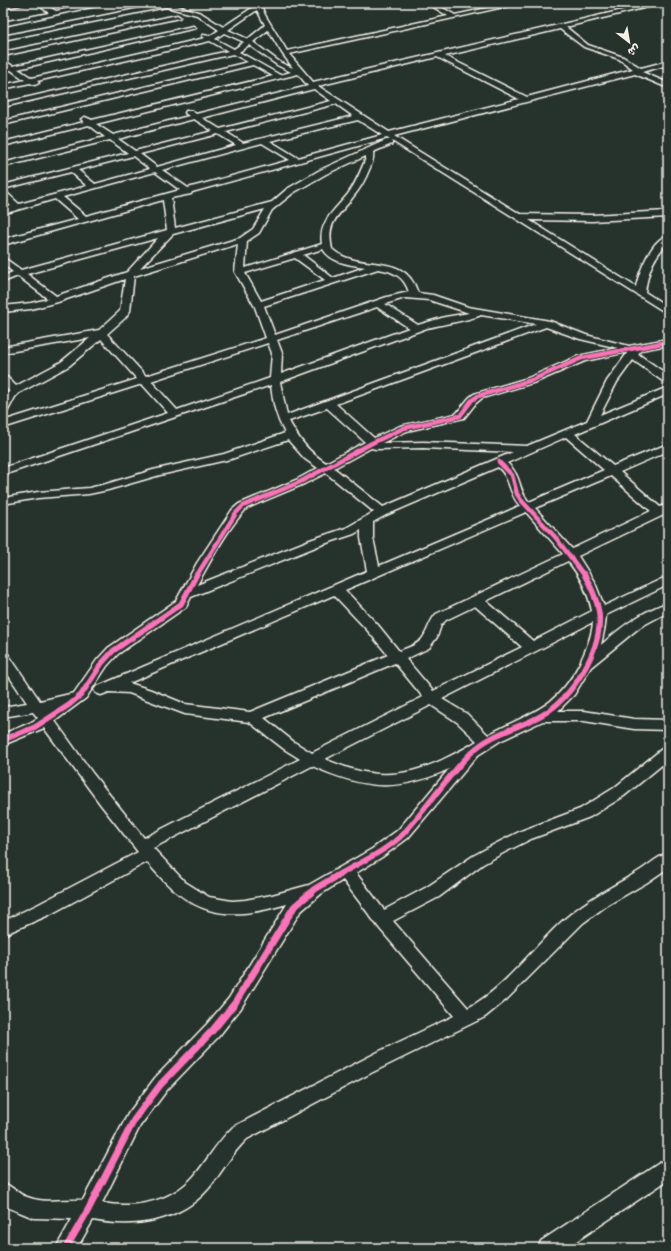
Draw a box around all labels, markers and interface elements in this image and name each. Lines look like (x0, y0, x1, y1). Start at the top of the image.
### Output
north arrow (609, 22, 649, 62)
text: ش (625, 41, 642, 59)

